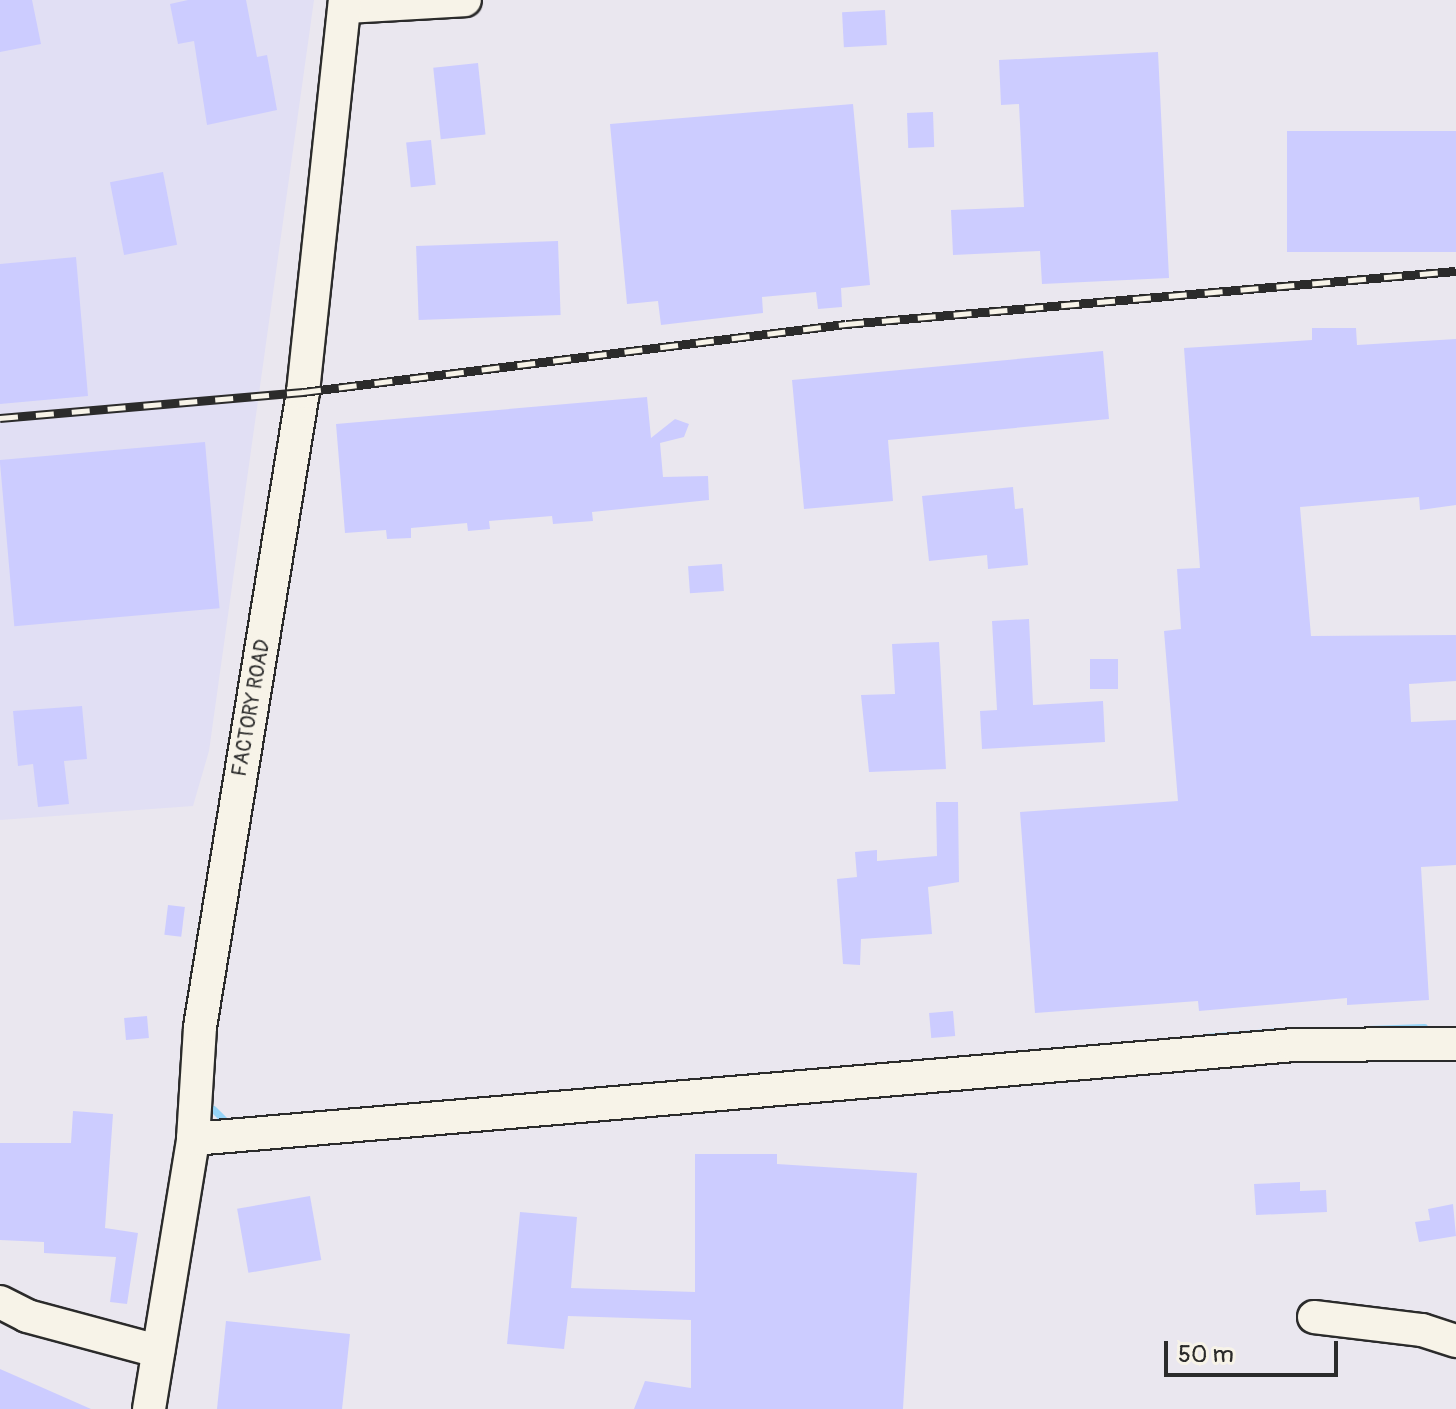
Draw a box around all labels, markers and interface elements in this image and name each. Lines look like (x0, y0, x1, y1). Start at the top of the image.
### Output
street label: FACTORY ROAD (227, 638, 275, 778)
scale bar (1168, 1325, 1342, 1375)
text: 50 m (1178, 1340, 1234, 1369)

